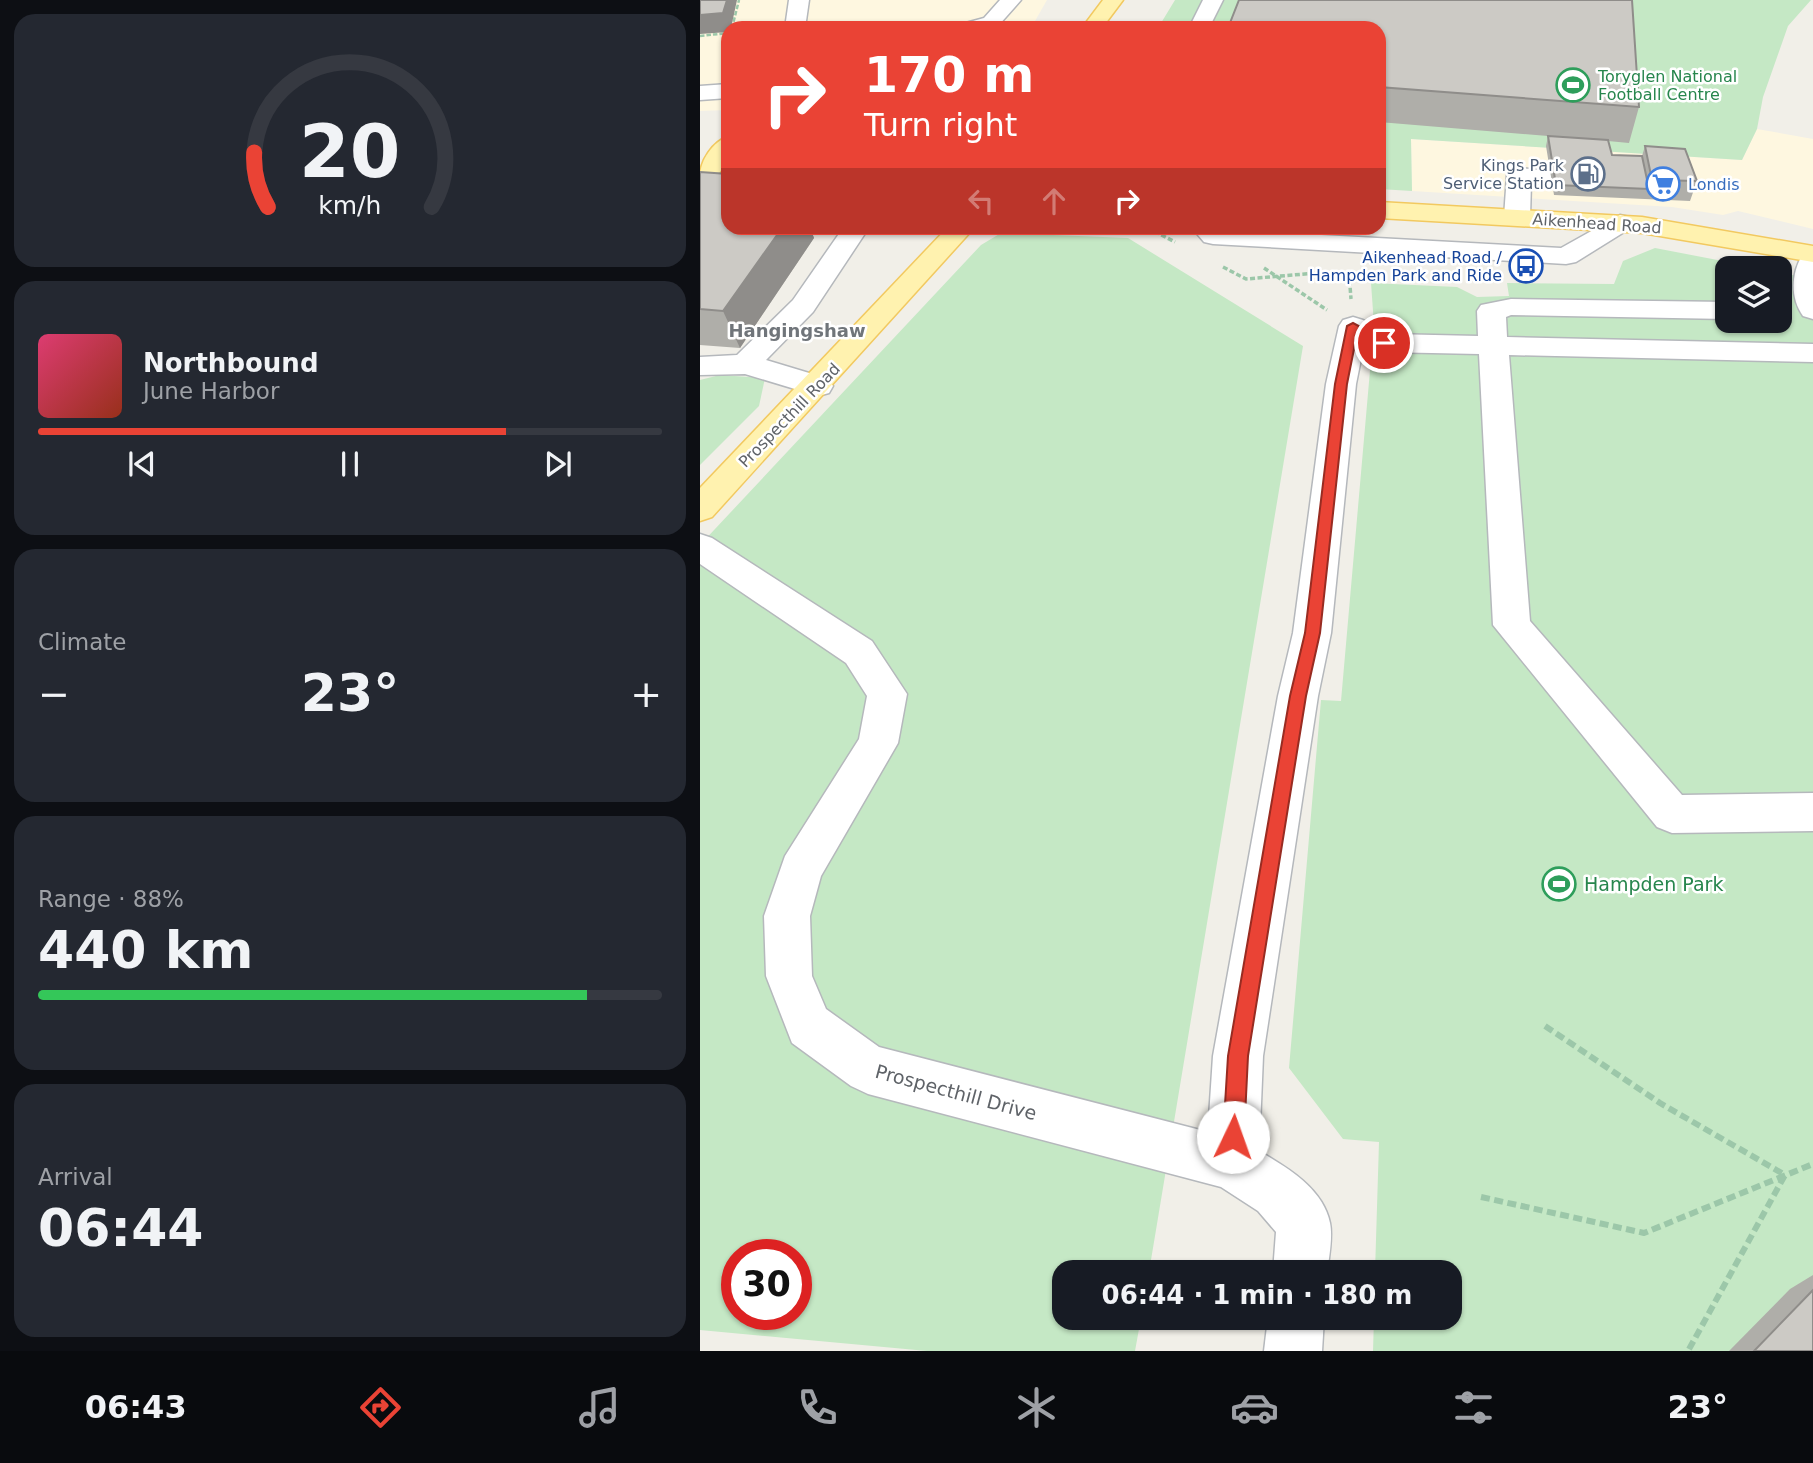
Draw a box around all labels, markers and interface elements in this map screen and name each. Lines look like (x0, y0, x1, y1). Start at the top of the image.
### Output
text: 170 m (864, 47, 1034, 104)
icon: right (749, 49, 840, 140)
sports icon: Toryglen National Football Centre (1554, 66, 1592, 104)
place label: Toryglen National Football Centre (1597, 67, 1737, 104)
text: Turn right (864, 106, 1017, 144)
text: 20 (299, 109, 401, 194)
fuel station icon: Kings Park Service Station (1569, 155, 1607, 193)
place label: Kings Park Service Station (1443, 156, 1565, 193)
supermarket icon: Londis (1644, 165, 1682, 203)
place label: Londis (1688, 175, 1740, 194)
icon: left (962, 182, 1000, 220)
icon: ahead (1035, 182, 1073, 220)
icon: right (1108, 182, 1146, 220)
text: km/h (318, 191, 382, 220)
street label: Aikenhead Road (1532, 210, 1662, 237)
bus stop icon: Aikenhead Road / Hampden Park and Ride (1507, 247, 1545, 285)
place label: Aikenhead Road / Hampden Park and Ride (1309, 248, 1503, 285)
map controls (1715, 256, 1792, 333)
button: layers (1715, 256, 1792, 333)
pin (1354, 313, 1414, 373)
district label: Hangingshaw (728, 320, 866, 341)
icon: arrive (1365, 324, 1403, 362)
text: Northbound (143, 348, 319, 378)
street label: Prospecthill Road (735, 359, 844, 471)
text: June Harbor (143, 378, 279, 404)
icon: previous (123, 445, 161, 483)
icon: pause (331, 445, 369, 483)
icon: next (539, 445, 577, 483)
text: Climate (38, 629, 127, 655)
text: 23° (301, 663, 399, 723)
text: − (38, 672, 70, 716)
text: + (630, 672, 662, 716)
sports icon: Hampden Park (1540, 865, 1578, 903)
place label: Hampden Park (1584, 873, 1723, 895)
text: Range · 88% (38, 886, 184, 912)
text: 440 km (38, 920, 253, 980)
street label: Prospecthill Drive (873, 1060, 1039, 1124)
position arrow (1196, 1100, 1270, 1174)
text: Arrival (38, 1164, 113, 1190)
text: 06:44 (38, 1198, 204, 1258)
speed limit sign: 30 (721, 1239, 812, 1330)
text: 06:44 · 1 min · 180 m (1102, 1280, 1412, 1310)
icon: directions (356, 1383, 405, 1432)
icon: music (575, 1383, 624, 1432)
icon: phone (793, 1383, 842, 1432)
icon: climate (1012, 1383, 1061, 1432)
icon: car (1230, 1383, 1279, 1432)
icon: filters (1449, 1383, 1498, 1432)
text: 06:43 (85, 1388, 187, 1426)
text: 23° (1668, 1388, 1728, 1426)

